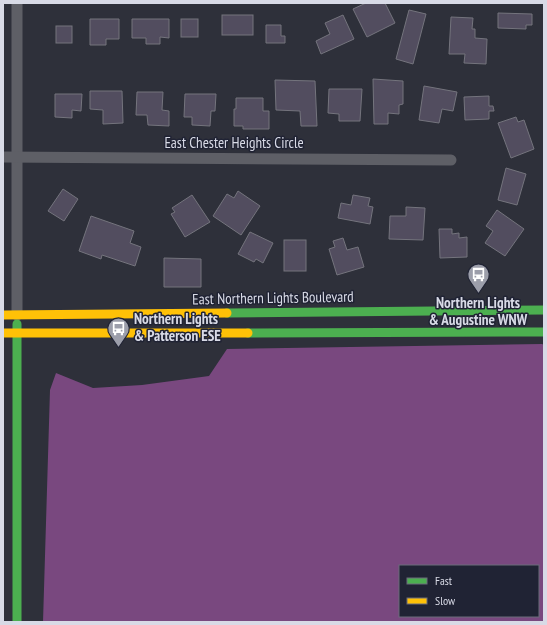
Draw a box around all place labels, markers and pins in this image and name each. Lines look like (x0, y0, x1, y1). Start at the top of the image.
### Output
bus stop icon: Northern Lights & Augustine WNW (465, 261, 491, 294)
place label: Northern Lights & Augustine WNW (429, 293, 528, 329)
place label: Northern Lights & Patterson ESE (134, 309, 221, 345)
bus stop icon: Northern Lights & Patterson ESE (105, 315, 131, 348)

